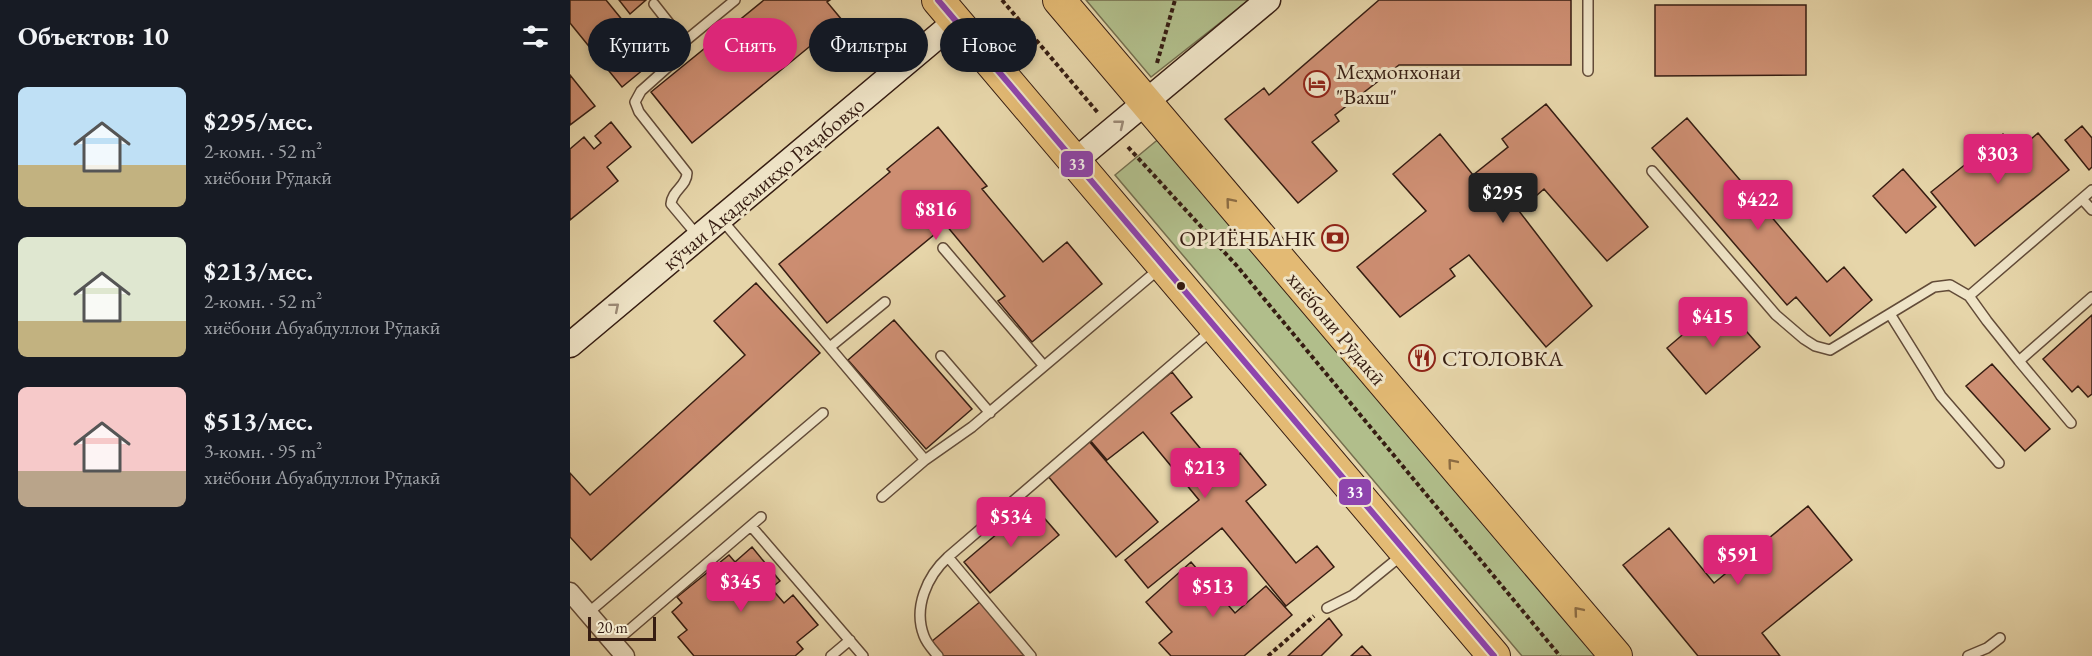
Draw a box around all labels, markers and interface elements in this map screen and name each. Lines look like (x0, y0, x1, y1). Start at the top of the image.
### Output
chip: Купить (588, 18, 691, 72)
chip: Снять (703, 18, 797, 72)
chip: Фильтры (809, 18, 928, 72)
chip: Новое (940, 18, 1037, 72)
text: Объектов: 10 (18, 19, 169, 53)
icon: filters (519, 20, 552, 53)
place label: Меҳмонхонаи "Вахш" (1336, 57, 1461, 111)
hotel icon: Меҳмонхонаи "Вахш" (1302, 69, 1332, 99)
street label: кӯчаи Академикҳо Раҷабовҳо (656, 90, 871, 277)
text: $295/мес. (204, 104, 313, 138)
icon: home (66, 111, 138, 183)
one-way arrow (1113, 120, 1124, 131)
pin: $303 (1962, 134, 2034, 185)
text: 2-комн. · 52 m² (204, 138, 322, 164)
text: $303 (1978, 140, 2018, 166)
line badge: 33 (1060, 150, 1094, 178)
text: 33 (1069, 154, 1085, 175)
text: хиёбони Рӯдакӣ (204, 164, 332, 190)
pin: $295 (1467, 173, 1539, 224)
text: $295 (1483, 179, 1523, 205)
pin: $422 (1722, 180, 1794, 231)
text: $422 (1738, 186, 1778, 212)
pin: $816 (900, 190, 972, 241)
text: $816 (916, 196, 956, 222)
one-way arrow (1227, 198, 1238, 209)
bank icon: ОРИЁНБАНК (1320, 223, 1350, 253)
place label: ОРИЁНБАНК (1179, 224, 1316, 253)
text: $213/мес. (204, 254, 313, 288)
icon: home (66, 261, 138, 333)
street label: хиёбони Рӯдакӣ (1280, 265, 1393, 392)
unlabelled marker (1175, 280, 1187, 292)
text: 2-комн. · 52 m² (204, 288, 322, 314)
pin: $415 (1677, 297, 1749, 348)
one-way arrow (608, 303, 619, 314)
text: $415 (1693, 303, 1733, 329)
text: хиёбони Абуабдуллои Рӯдакӣ (204, 314, 440, 340)
restaurant icon: СТОЛОВКА (1407, 343, 1437, 373)
place label: СТОЛОВКА (1442, 344, 1564, 373)
text: $513/мес. (204, 404, 313, 438)
icon: home (66, 411, 138, 483)
text: 3-комн. · 95 m² (204, 438, 322, 464)
pin: $213 (1169, 448, 1241, 499)
text: $213 (1185, 454, 1225, 480)
one-way arrow (1448, 459, 1459, 470)
text: хиёбони Абуабдуллои Рӯдакӣ (204, 464, 440, 490)
line badge: 33 (1338, 478, 1372, 506)
text: 33 (1347, 482, 1363, 503)
pin: $534 (975, 497, 1047, 548)
text: $534 (991, 503, 1031, 529)
pin: $591 (1702, 535, 1774, 586)
text: $591 (1718, 541, 1758, 567)
pin: $345 (705, 562, 777, 613)
pin: $513 (1177, 567, 1249, 618)
text: $345 (721, 568, 761, 594)
text: $513 (1193, 573, 1233, 599)
one-way arrow (1574, 607, 1585, 618)
scale bar (588, 614, 656, 642)
text: 20 m (597, 617, 628, 638)

